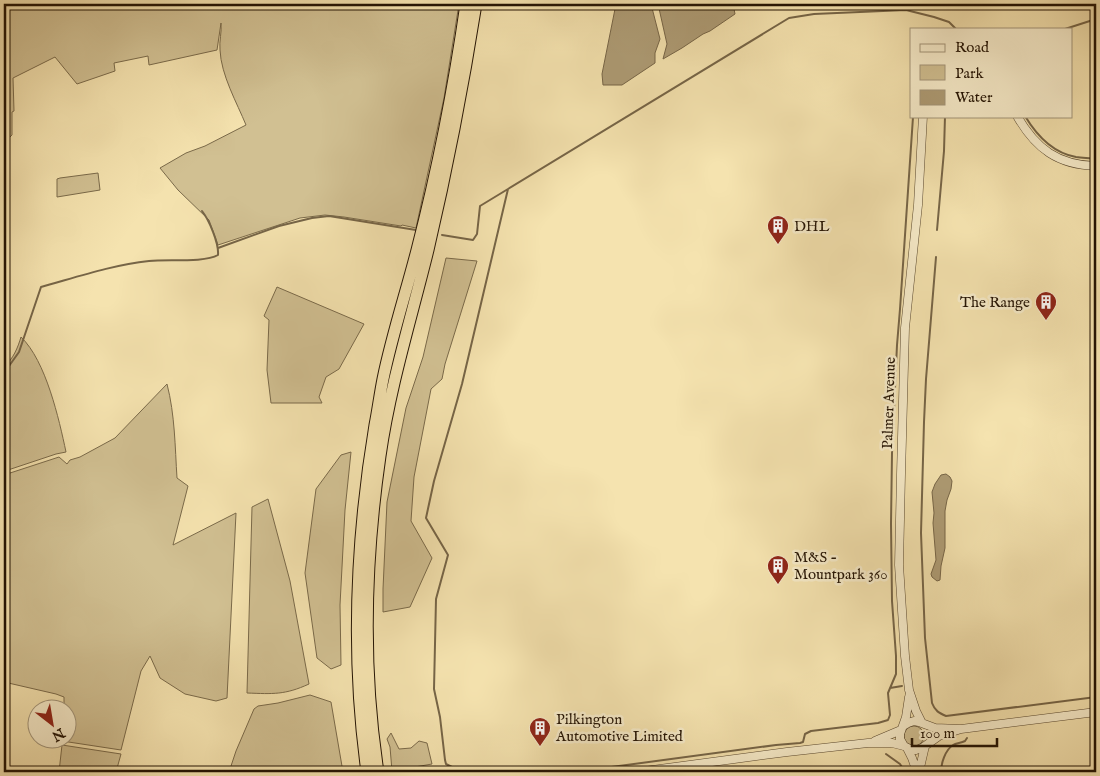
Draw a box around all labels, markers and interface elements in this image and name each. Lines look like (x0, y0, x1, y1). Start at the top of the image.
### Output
legend (910, 28, 1072, 118)
text: Road (955, 38, 990, 57)
text: Park (955, 64, 985, 83)
text: Water (955, 88, 993, 107)
building icon: DHL (766, 214, 790, 245)
place label: DHL (794, 217, 830, 236)
building icon: The Range (1034, 290, 1058, 321)
place label: The Range (960, 293, 1030, 312)
street label: Palmer Avenue (878, 356, 900, 449)
place label: M&S - Mountpark 360 (794, 548, 888, 584)
building icon: M&S - Mountpark 360 (766, 554, 790, 585)
north arrow (28, 698, 78, 748)
place label: Pilkington Automotive Limited (555, 710, 684, 746)
building icon: Pilkington Automotive Limited (528, 716, 552, 747)
scale bar (912, 716, 998, 748)
text: N (48, 723, 69, 745)
text: 100 m (920, 724, 956, 743)

